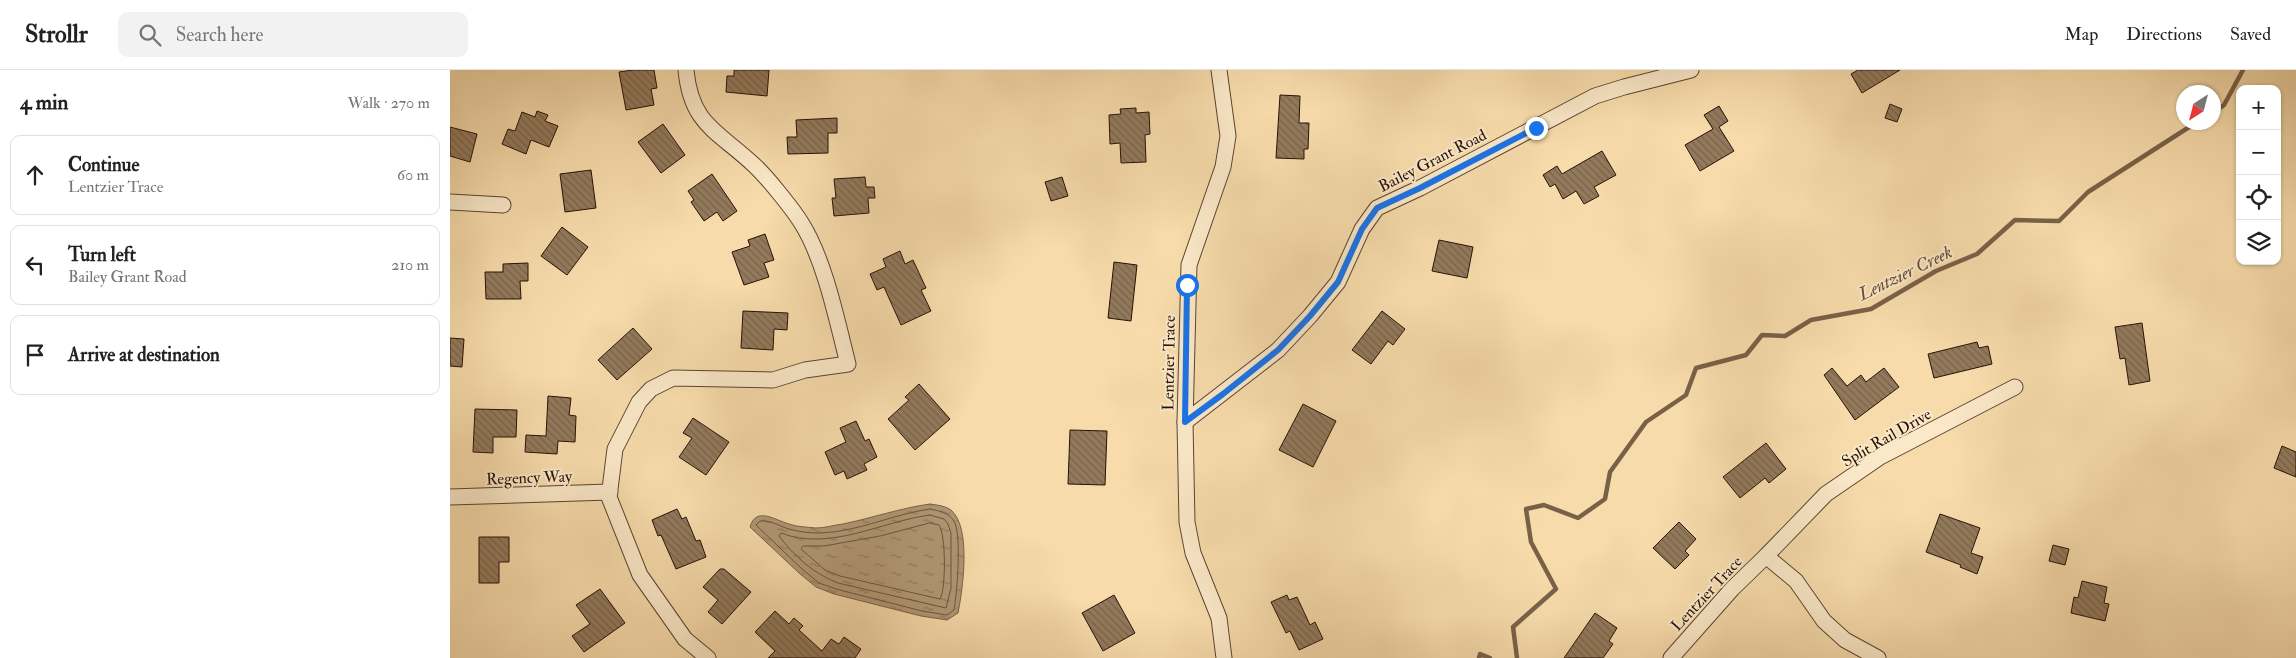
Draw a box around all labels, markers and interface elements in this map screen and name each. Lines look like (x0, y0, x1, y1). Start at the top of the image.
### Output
search box (118, 12, 468, 57)
text: Strollr (25, 19, 88, 50)
icon: search (136, 21, 164, 49)
text: Search here (176, 23, 264, 47)
text: Map (2065, 23, 2098, 46)
text: Directions (2126, 23, 2202, 46)
text: Saved (2230, 23, 2271, 46)
north arrow (2176, 85, 2221, 130)
map controls (2236, 85, 2281, 265)
button: + (2236, 85, 2281, 130)
text: 4 min (20, 89, 68, 116)
text: Walk · 270 m (348, 93, 430, 113)
route end (1525, 117, 1548, 140)
street label: Bailey Grant Road (1375, 125, 1490, 197)
button: − (2236, 130, 2281, 175)
text: Continue (68, 153, 139, 177)
icon: ahead (21, 161, 49, 189)
text: 60 m (397, 165, 429, 185)
button: locate (2236, 175, 2281, 220)
text: Lentzier Trace (68, 177, 163, 197)
button: layers (2236, 220, 2281, 265)
water label: Lentzier Creek (1854, 241, 1956, 307)
text: Turn left (68, 243, 136, 267)
icon: left (21, 251, 49, 279)
text: 210 m (391, 255, 429, 275)
text: Bailey Grant Road (68, 267, 187, 287)
route start (1176, 274, 1199, 297)
street label: Lentzier Trace (1158, 315, 1180, 411)
icon: arrive (21, 341, 49, 369)
text: Arrive at destination (68, 343, 220, 367)
street label: Split Rail Drive (1838, 404, 1936, 472)
street label: Regency Way (486, 466, 573, 489)
street label: Lentzier Trace (1667, 552, 1747, 635)

